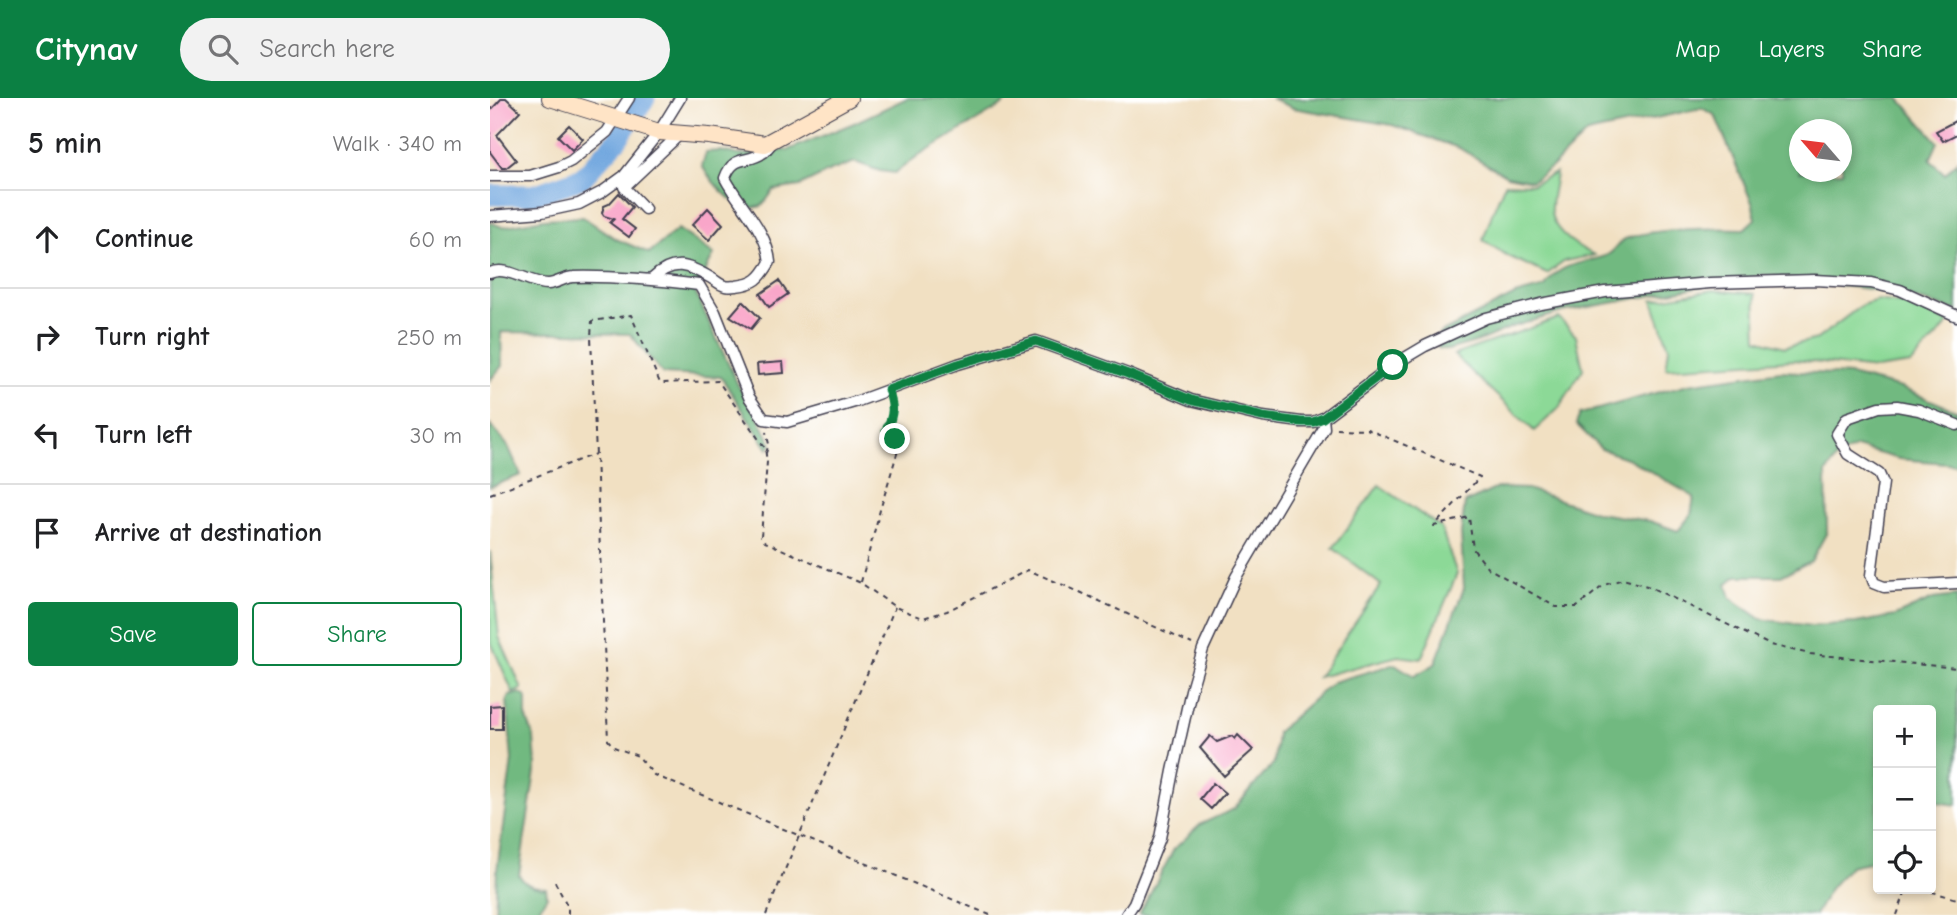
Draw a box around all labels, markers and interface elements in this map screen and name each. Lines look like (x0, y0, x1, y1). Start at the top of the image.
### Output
search box (180, 18, 670, 81)
text: Citynav (35, 30, 138, 68)
icon: search (204, 30, 242, 68)
text: Search here (260, 34, 395, 64)
text: Map (1675, 35, 1721, 63)
text: Layers (1759, 35, 1824, 63)
text: Share (1862, 35, 1922, 63)
north arrow (1789, 119, 1852, 182)
text: 5 min (28, 126, 102, 161)
text: Walk · 340 m (333, 130, 462, 157)
icon: ahead (28, 220, 66, 258)
text: Continue (95, 224, 193, 254)
text: 60 m (409, 226, 462, 253)
icon: right (28, 318, 66, 356)
text: Turn right (95, 322, 209, 352)
text: 250 m (397, 324, 462, 351)
route start (1377, 349, 1408, 380)
icon: left (28, 416, 66, 454)
text: Turn left (95, 420, 192, 450)
text: 30 m (410, 422, 462, 449)
route end (879, 423, 910, 454)
icon: arrive (28, 514, 66, 552)
text: Arrive at destination (95, 518, 322, 548)
button: Save (28, 602, 238, 666)
button: Share (252, 602, 462, 666)
map controls (1873, 705, 1936, 894)
button: + (1873, 705, 1936, 768)
button: − (1873, 768, 1936, 831)
button: locate (1873, 831, 1936, 894)

